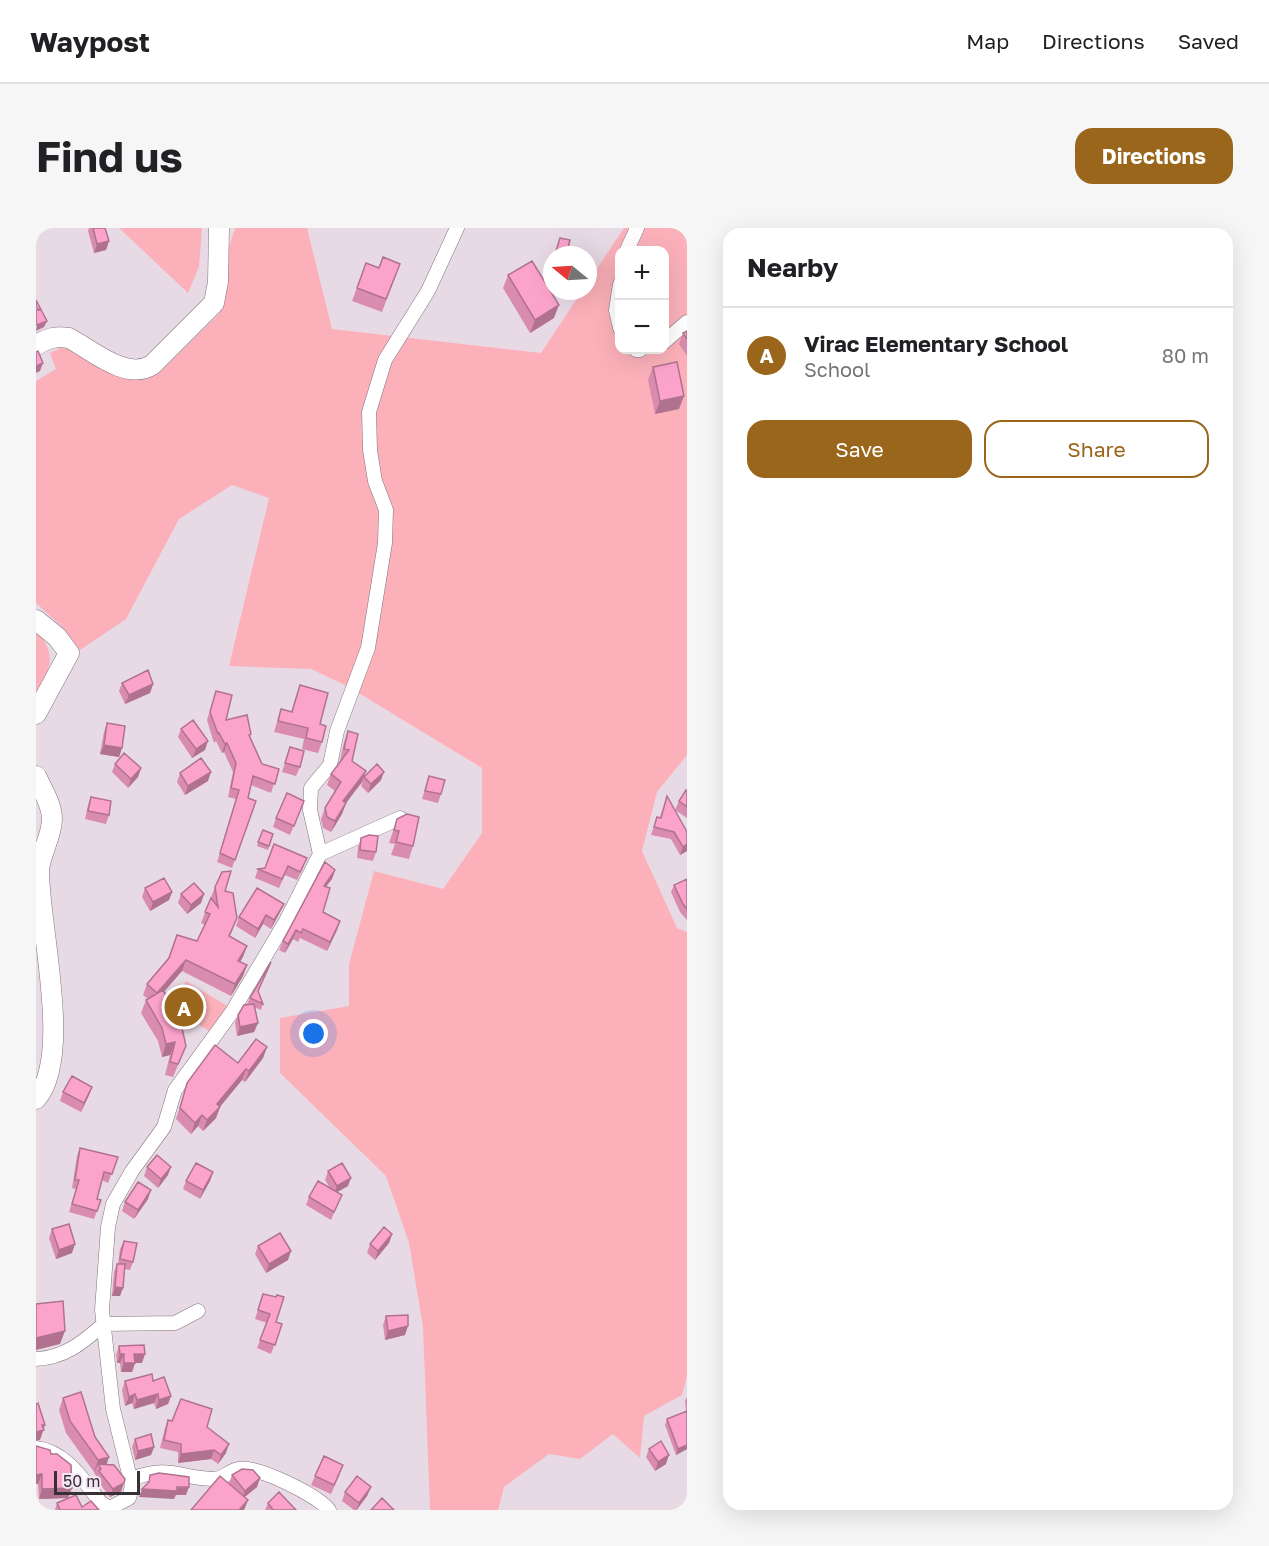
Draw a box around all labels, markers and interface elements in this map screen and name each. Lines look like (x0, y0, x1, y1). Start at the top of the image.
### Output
text: Waypost (30, 25, 150, 58)
text: Map (966, 28, 1009, 54)
text: Directions (1042, 28, 1145, 54)
text: Saved (1178, 28, 1239, 54)
button: Directions (1075, 128, 1233, 184)
text: Find us (36, 131, 183, 181)
north arrow (543, 246, 597, 300)
map controls (615, 246, 669, 354)
button: + (615, 246, 669, 300)
text: Nearby (747, 252, 838, 283)
button: − (615, 300, 669, 354)
text: Virac Elementary School (804, 330, 1068, 357)
text: A (759, 343, 774, 367)
text: 80 m (1162, 343, 1209, 367)
text: School (804, 357, 870, 381)
button: Save (747, 420, 972, 478)
button: Share (984, 420, 1209, 478)
pin: A (164, 984, 204, 1030)
your location (299, 1019, 328, 1048)
scale bar (54, 1468, 140, 1496)
text: 50 m (63, 1471, 100, 1491)

